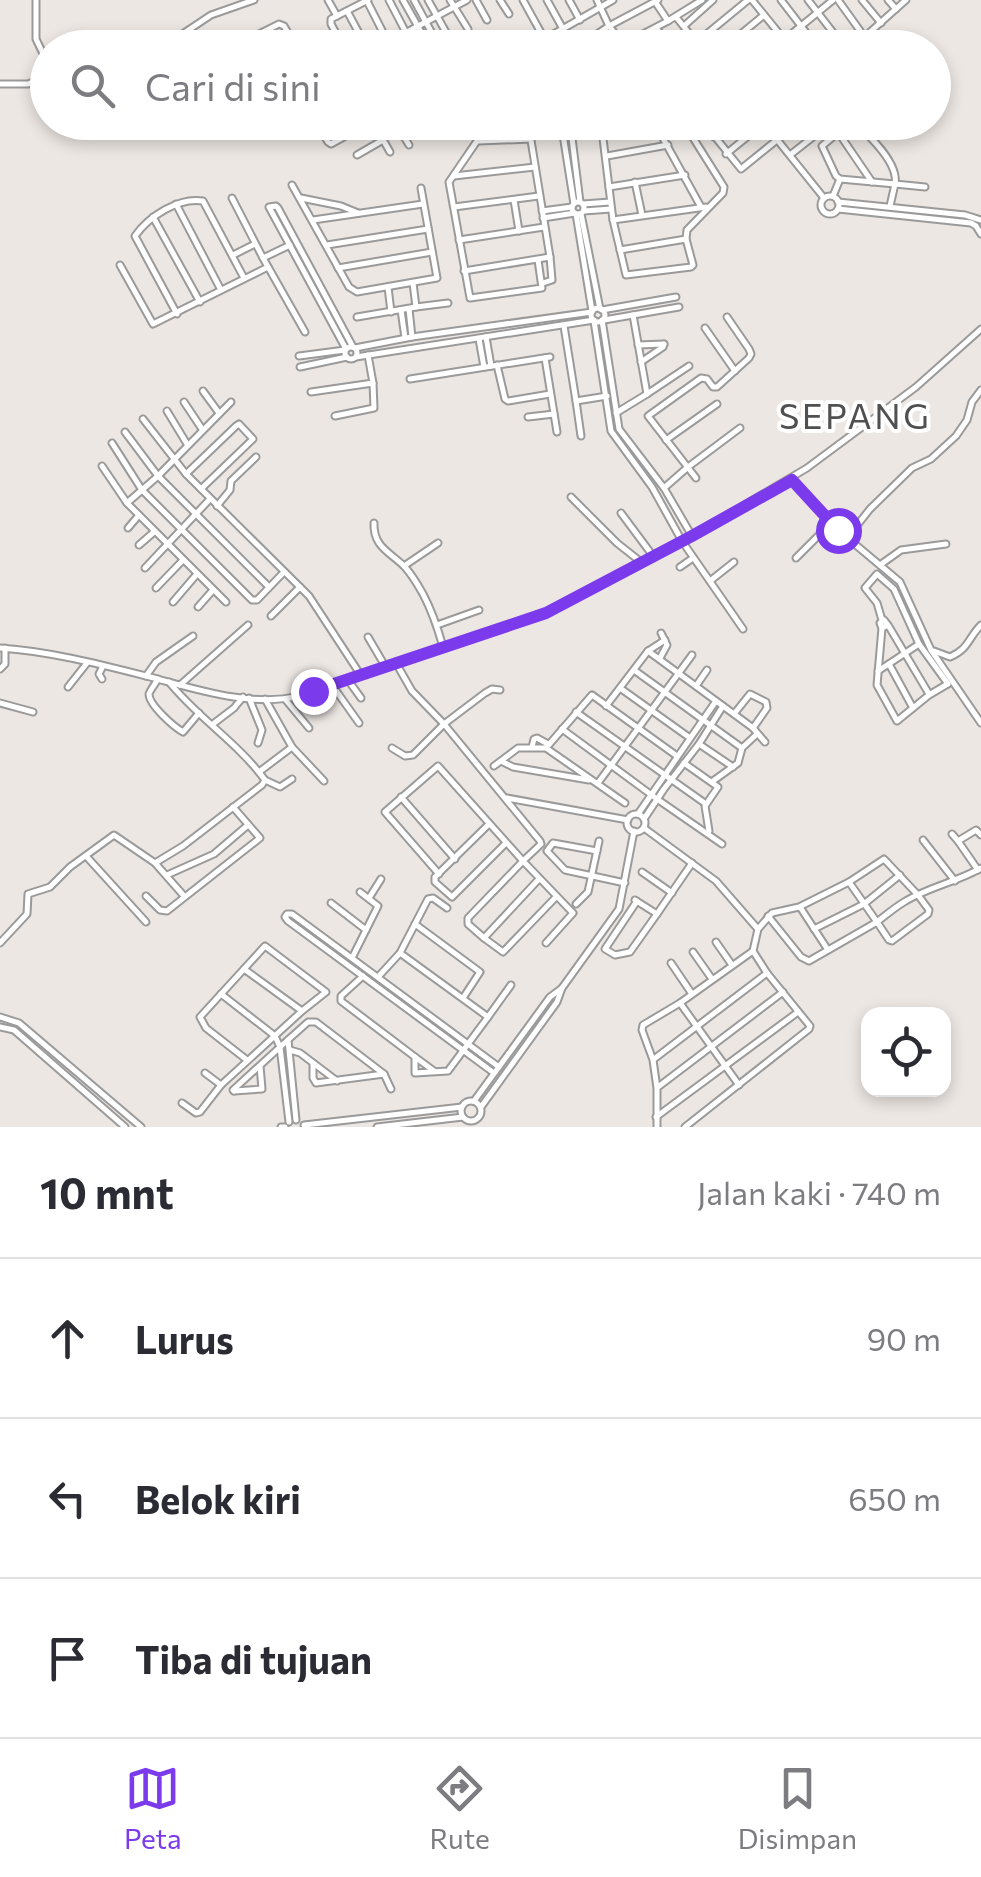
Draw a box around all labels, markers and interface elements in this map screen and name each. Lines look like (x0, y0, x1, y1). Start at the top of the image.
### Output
search box (30, 30, 951, 140)
icon: search (65, 58, 120, 113)
text: Cari di sini (145, 62, 321, 109)
district label: SEPANG (779, 393, 931, 436)
route start (816, 508, 862, 554)
route end (291, 669, 337, 715)
map controls (861, 1007, 951, 1097)
button: locate (861, 1007, 951, 1097)
text: 10 mnt (40, 1166, 174, 1218)
text: Jalan kaki · 740 m (697, 1172, 941, 1212)
icon: ahead (40, 1311, 95, 1366)
text: Lurus (135, 1315, 234, 1362)
text: 90 m (867, 1318, 941, 1358)
icon: left (40, 1471, 95, 1526)
text: Belok kiri (135, 1475, 301, 1522)
text: 650 m (848, 1478, 941, 1518)
icon: arrive (40, 1631, 95, 1686)
text: Tiba di tujuan (135, 1635, 372, 1682)
tab: Peta (124, 1761, 182, 1855)
tab: Rute (430, 1761, 490, 1855)
tab: Disimpan (738, 1761, 857, 1855)

